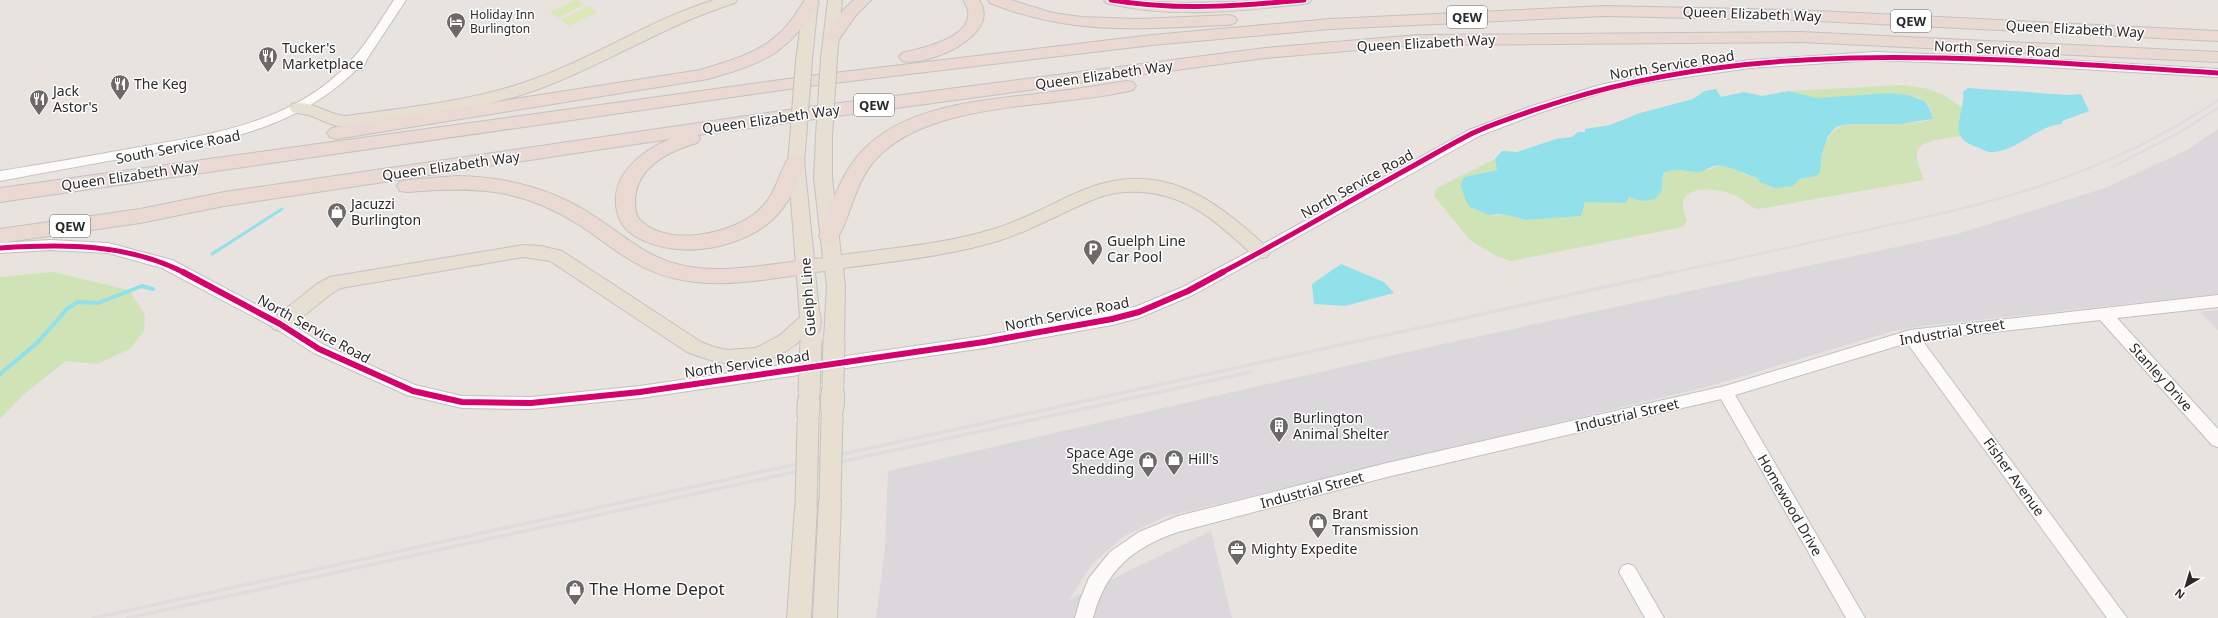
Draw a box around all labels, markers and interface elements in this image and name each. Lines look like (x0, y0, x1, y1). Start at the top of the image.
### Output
street label: Queen Elizabeth Way (1682, 2, 1823, 25)
place label: Holiday Inn Burlington (470, 6, 535, 37)
road number: QEW (1447, 6, 1487, 28)
road number: QEW (1891, 10, 1931, 32)
hotel icon: Holiday Inn Burlington (445, 11, 467, 39)
street label: Queen Elizabeth Way (2005, 15, 2146, 42)
street label: Queen Elizabeth Way (1356, 29, 1497, 56)
street label: North Service Road (1933, 36, 2061, 61)
place label: Tucker's Marketplace (282, 38, 364, 73)
restaurant icon: Tucker's Marketplace (257, 45, 279, 73)
street label: North Service Road (1608, 45, 1736, 84)
street label: Queen Elizabeth Way (1034, 55, 1175, 94)
restaurant icon: The Keg (109, 73, 131, 101)
place label: The Keg (134, 74, 187, 93)
place label: Jack Astor's (51, 81, 98, 116)
restaurant icon: Jack Astor's (28, 88, 50, 116)
road number: QEW (854, 94, 894, 116)
street label: Queen Elizabeth Way (701, 99, 842, 138)
street label: South Service Road (114, 125, 242, 168)
street label: North Service Road (1297, 145, 1417, 222)
street label: Queen Elizabeth Way (381, 146, 522, 185)
street label: Queen Elizabeth Way (60, 156, 201, 195)
place label: Jacuzzi Burlington (349, 194, 421, 229)
shop icon: Jacuzzi Burlington (326, 201, 348, 229)
road number: QEW (50, 215, 90, 237)
place label: Guelph Line Car Pool (1107, 231, 1186, 266)
parking icon: Guelph Line Car Pool (1082, 238, 1104, 266)
street label: Guelph Line (795, 257, 820, 337)
street label: North Service Road (254, 290, 374, 367)
street label: North Service Road (1003, 292, 1131, 335)
street label: Industrial Street (1898, 314, 2006, 349)
street label: Stanley Drive (2126, 338, 2197, 415)
street label: North Service Road (683, 345, 811, 382)
street label: Industrial Street (1573, 393, 1681, 436)
place label: Burlington Animal Shelter (1293, 408, 1389, 443)
building icon: Burlington Animal Shelter (1268, 415, 1290, 443)
street label: Fisher Avenue (1979, 434, 2049, 520)
place label: Space Age Shedding (1066, 443, 1134, 478)
shop icon: Hill's (1163, 448, 1185, 476)
place label: Hill's (1188, 449, 1219, 468)
shop icon: Space Age Shedding (1137, 450, 1159, 478)
street label: Homewood Drive (1754, 450, 1827, 559)
street label: Industrial Street (1258, 467, 1366, 512)
place label: Brant Transmission (1332, 504, 1419, 539)
shop icon: Brant Transmission (1307, 511, 1329, 539)
office icon: Mighty Expedite (1226, 538, 1248, 566)
place label: Mighty Expedite (1251, 539, 1357, 558)
north arrow (2166, 566, 2206, 606)
place label: The Home Depot (589, 577, 725, 600)
shop icon: The Home Depot (564, 578, 586, 606)
text: N (2171, 586, 2188, 603)

